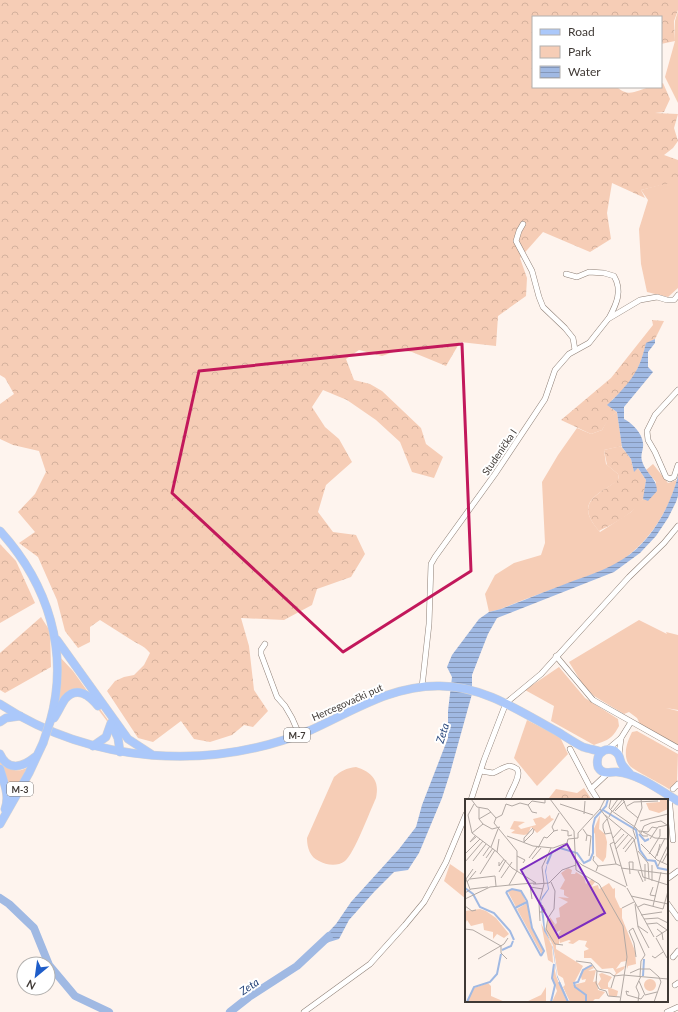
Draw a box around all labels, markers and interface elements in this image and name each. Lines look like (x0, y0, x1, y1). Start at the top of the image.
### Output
legend (532, 16, 662, 88)
text: Road (568, 24, 595, 39)
text: Park (568, 44, 592, 59)
text: Water (568, 64, 601, 79)
street label: Studenička I (479, 427, 519, 477)
street label: Hercegovački put (310, 681, 385, 723)
water label: Zeta (432, 721, 451, 746)
road number: M-7 (284, 728, 310, 742)
road number: M-3 (7, 782, 33, 796)
inset map (465, 799, 668, 1002)
north arrow (16, 956, 56, 996)
water label: Zeta (236, 975, 261, 998)
text: N (24, 977, 38, 993)

